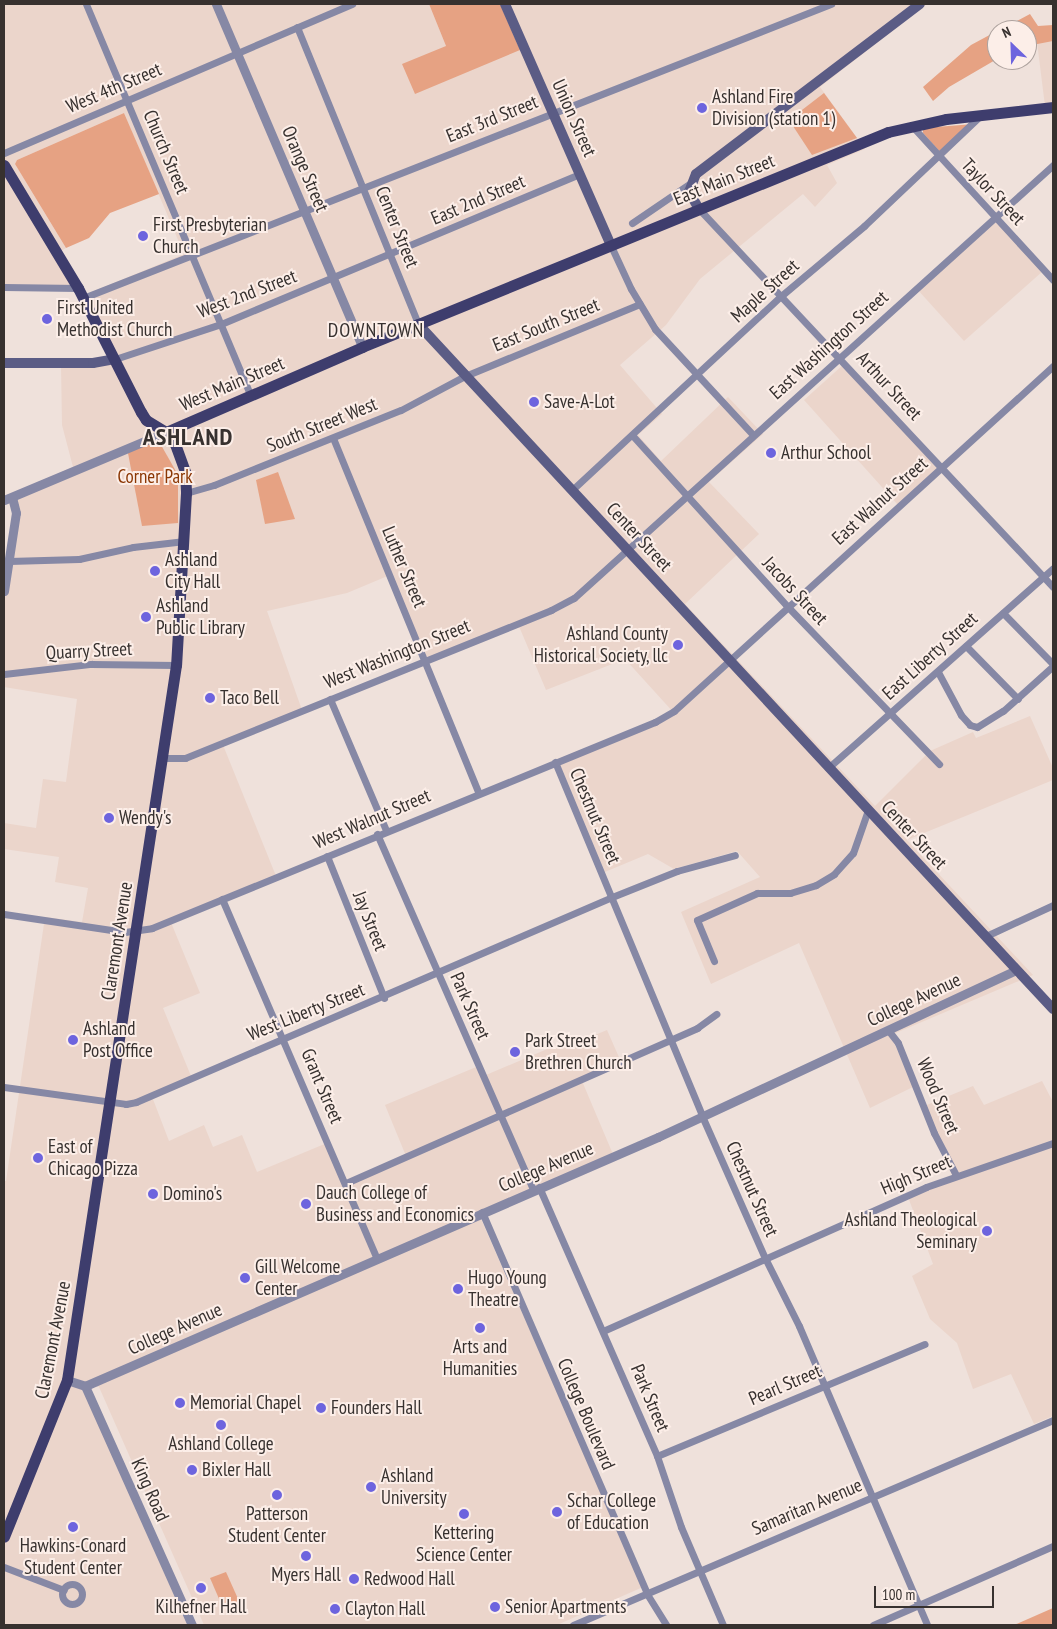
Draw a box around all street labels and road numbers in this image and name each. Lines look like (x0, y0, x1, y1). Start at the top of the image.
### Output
street label: West 4th Street (63, 58, 165, 118)
street label: Union Street (547, 76, 601, 160)
street label: East 3rd Street (443, 90, 541, 148)
street label: Church Street (138, 107, 194, 197)
street label: Orange Street (277, 123, 333, 215)
street label: East Main Street (670, 149, 778, 211)
street label: Taylor Street (956, 154, 1030, 230)
street label: East 2nd Street (428, 170, 528, 230)
street label: Center Street (370, 183, 424, 271)
street label: Maple Street (726, 255, 804, 327)
street label: West 2nd Street (194, 265, 300, 323)
street label: East Washington Street (765, 286, 893, 404)
street label: East South Street (489, 293, 603, 357)
street label: Arthur Street (852, 347, 926, 425)
street label: West Main Street (176, 352, 288, 416)
street label: South Street West (263, 392, 381, 458)
street label: East Walnut Street (828, 452, 932, 550)
street label: Center Street (601, 498, 677, 576)
street label: Luther Street (377, 523, 431, 611)
street label: Jacobs Street (758, 552, 832, 630)
street label: East Liberty Street (877, 607, 983, 705)
street label: West Washington Street (321, 614, 473, 694)
street label: Quarry Street (45, 637, 133, 665)
street label: Chestnut Street (565, 765, 625, 867)
street label: West Walnut Street (310, 784, 434, 854)
street label: Center Street (876, 796, 952, 874)
street label: Claremont Avenue (96, 880, 138, 1002)
street label: Jay Street (348, 888, 392, 954)
street label: College Avenue (863, 968, 965, 1032)
street label: Park Street (445, 969, 495, 1043)
street label: West Liberty Street (244, 978, 368, 1046)
street label: Grant Street (296, 1045, 348, 1127)
street label: Wood Street (912, 1055, 964, 1137)
street label: College Avenue (495, 1137, 597, 1197)
street label: Chestnut Street (721, 1138, 783, 1240)
street label: High Street (877, 1150, 955, 1200)
street label: Claremont Avenue (30, 1279, 76, 1401)
street label: College Avenue (124, 1298, 226, 1360)
street label: College Boulevard (552, 1355, 620, 1473)
street label: Pearl Street (745, 1360, 825, 1410)
street label: Park Street (626, 1361, 674, 1435)
street label: King Road (126, 1455, 174, 1525)
street label: Samaritan Avenue (748, 1473, 866, 1541)

